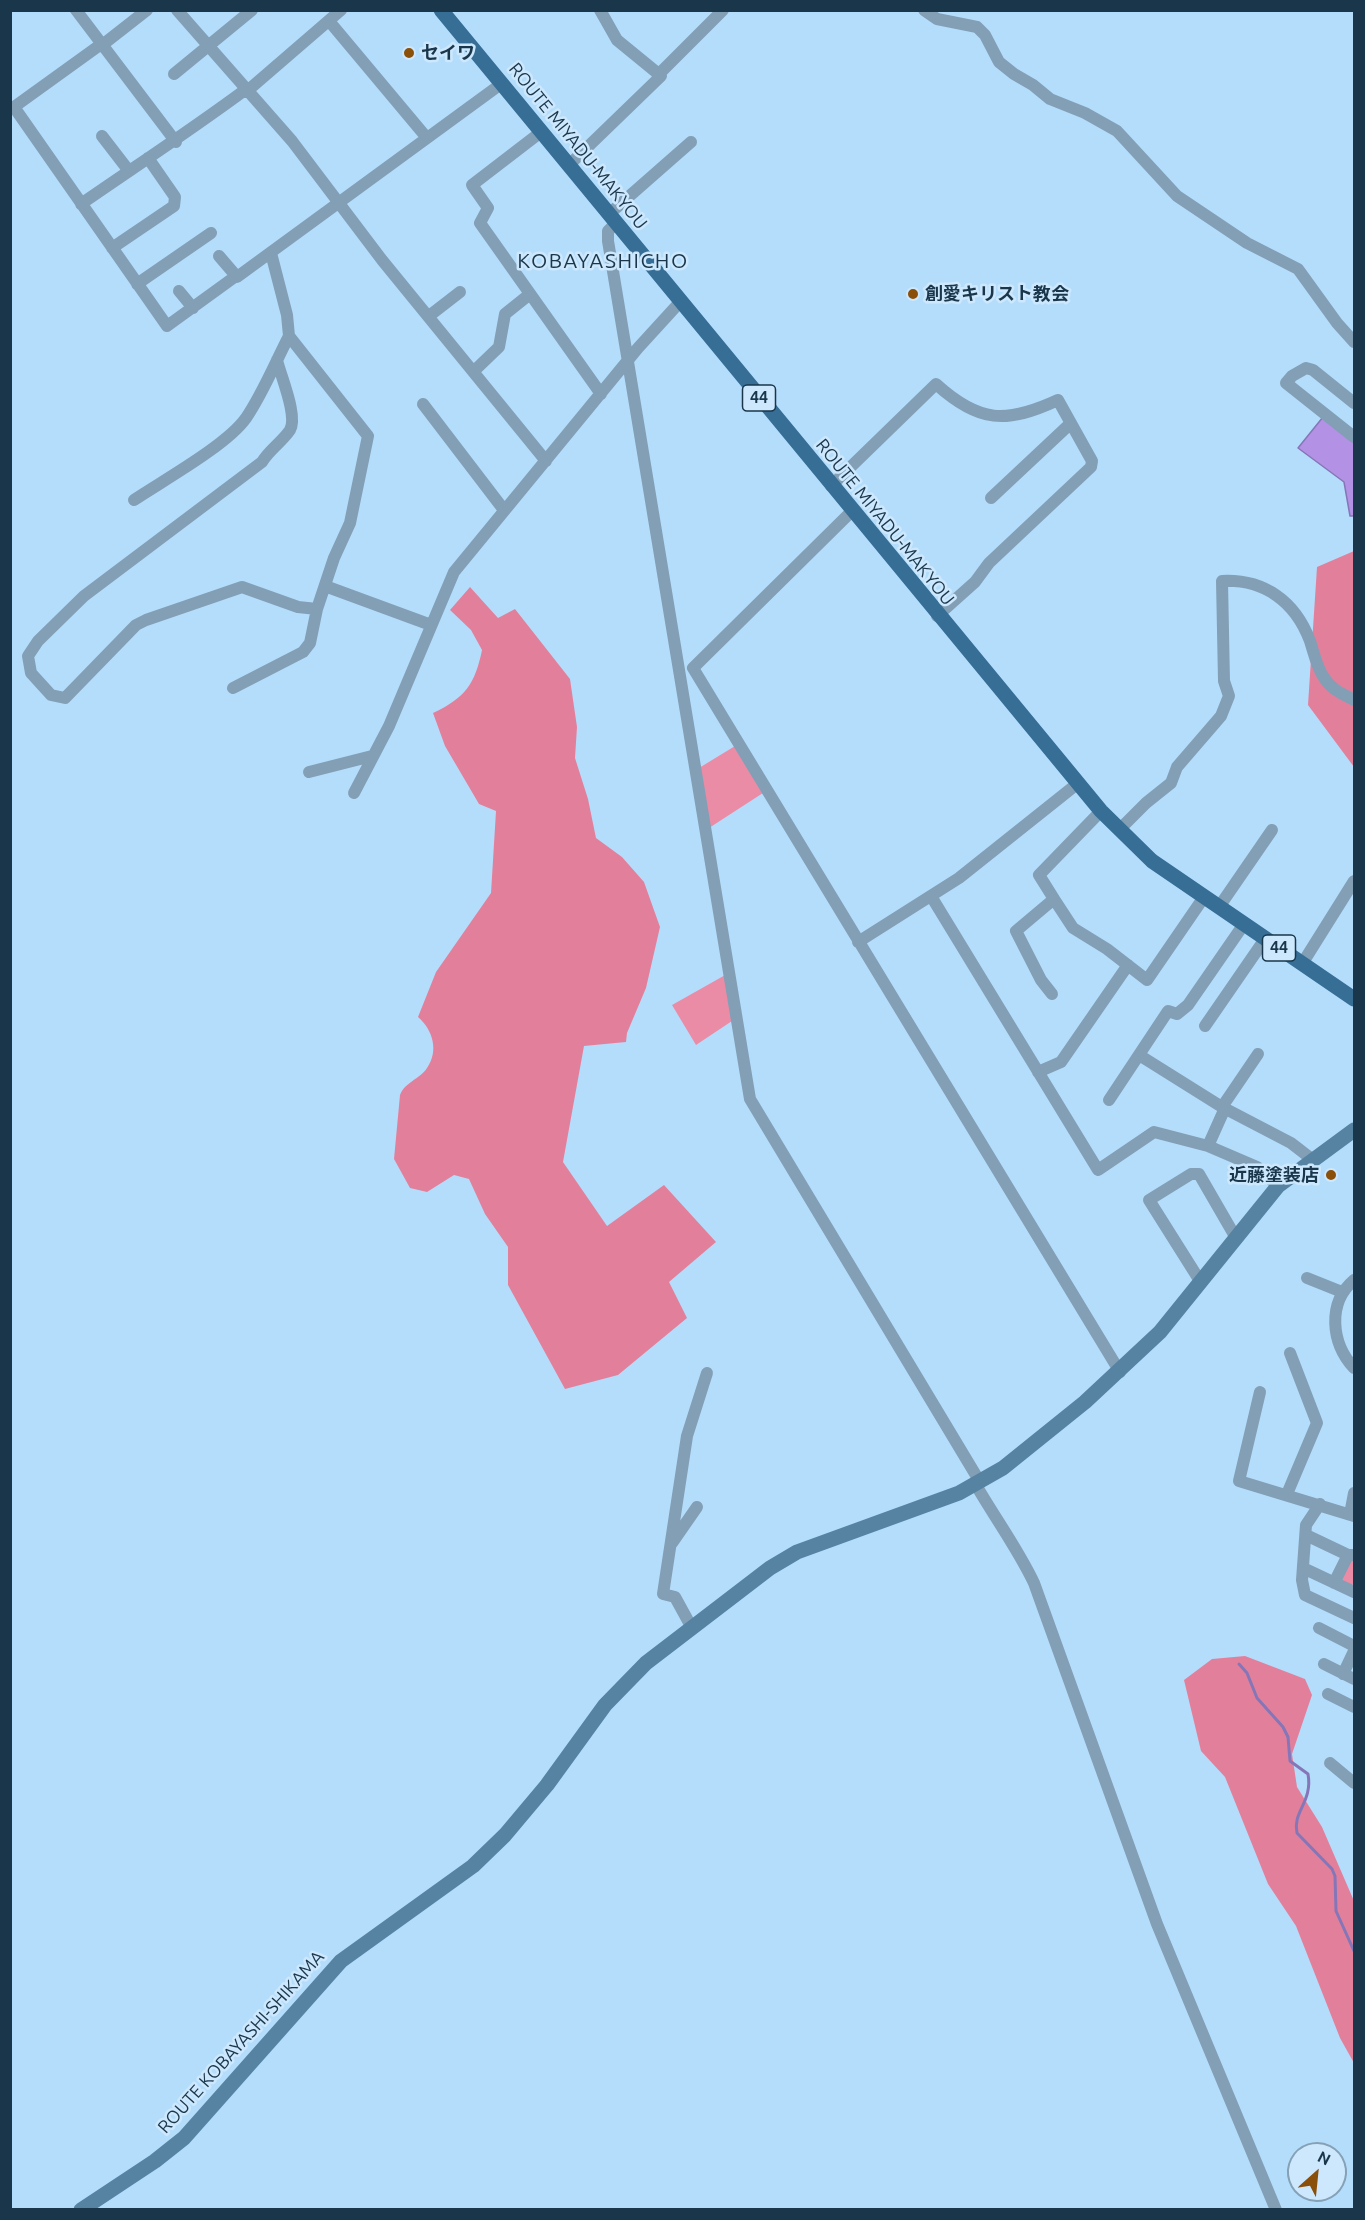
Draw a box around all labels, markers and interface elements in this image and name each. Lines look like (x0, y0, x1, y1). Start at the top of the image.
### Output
place label: セイワ (421, 42, 475, 64)
marker: セイワ (402, 46, 416, 60)
street label: ROUTE MIYADU-MAKYOU (504, 58, 652, 234)
district label: KOBAYASHICHO (517, 248, 689, 274)
place label: 創愛キリスト教会 (925, 283, 1069, 305)
marker: 創愛キリスト教会 (906, 287, 920, 301)
road number: 44 (742, 385, 776, 411)
street label: ROUTE MIYADU-MAKYOU (811, 434, 959, 610)
road number: 44 (1262, 935, 1296, 961)
place label: 近藤塗装店 (1229, 1164, 1319, 1186)
marker: 近藤塗装店 (1324, 1168, 1338, 1182)
street label: ROUTE KOBAYASHI-SHIKAMA (153, 1946, 329, 2138)
north arrow (1287, 2142, 1347, 2202)
text: N (1315, 2147, 1334, 2168)

